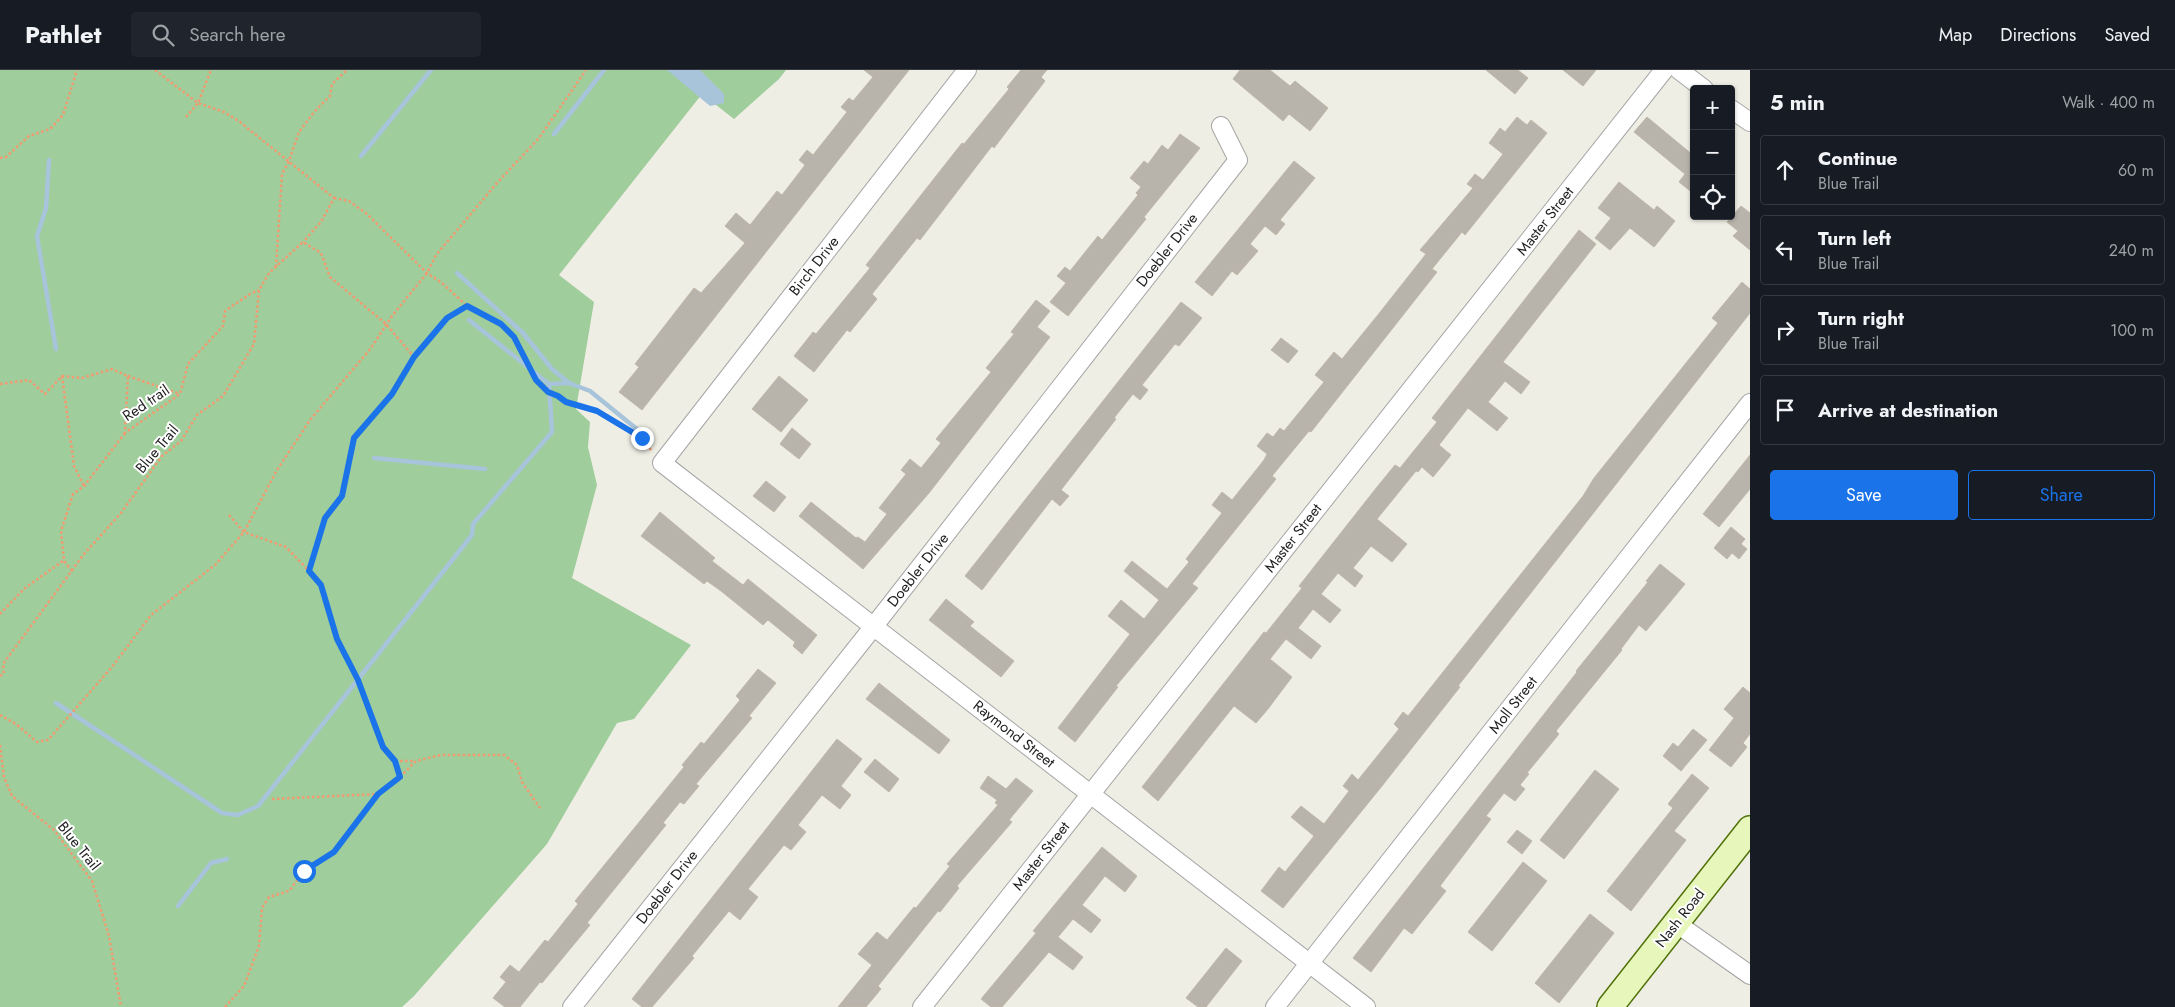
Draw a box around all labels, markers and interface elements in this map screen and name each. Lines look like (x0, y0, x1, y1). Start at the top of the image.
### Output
search box (131, 12, 481, 57)
text: Pathlet (25, 17, 101, 52)
icon: search (149, 21, 177, 49)
text: Search here (189, 21, 285, 48)
text: Map (1939, 22, 1972, 48)
text: Directions (2000, 22, 2076, 48)
text: Saved (2104, 22, 2150, 48)
map controls (1690, 85, 1735, 220)
button: + (1690, 85, 1735, 130)
text: 5 min (1770, 88, 1825, 118)
text: Walk · 400 m (2062, 91, 2155, 114)
button: − (1690, 130, 1735, 175)
text: Continue (1818, 145, 1897, 172)
icon: ahead (1771, 156, 1799, 184)
text: 60 m (2118, 159, 2154, 182)
text: Blue Trail (1818, 172, 1879, 195)
button: locate (1690, 175, 1735, 220)
street label: Master Street (1511, 182, 1579, 260)
street label: Doebler Drive (1131, 208, 1203, 292)
text: Turn left (1818, 225, 1891, 252)
street label: Birch Drive (784, 231, 844, 300)
icon: left (1771, 236, 1799, 264)
text: 240 m (2109, 239, 2154, 262)
text: Blue Trail (1818, 252, 1879, 275)
text: Turn right (1818, 305, 1904, 332)
icon: right (1771, 316, 1799, 344)
text: 100 m (2110, 319, 2154, 342)
text: Blue Trail (1818, 332, 1879, 355)
street label: Red trail (118, 379, 174, 427)
icon: arrive (1771, 396, 1799, 424)
text: Arrive at destination (1818, 397, 1998, 424)
street label: Blue Trail (130, 420, 184, 478)
route end (631, 427, 654, 450)
button: Save (1770, 470, 1958, 520)
button: Share (1968, 470, 2155, 520)
street label: Master Street (1259, 499, 1327, 577)
street label: Doebler Drive (882, 528, 954, 612)
street label: Moll Street (1484, 671, 1543, 738)
street label: Raymond Street (968, 695, 1060, 773)
street label: Blue Trail (52, 817, 106, 875)
street label: Master Street (1007, 817, 1075, 895)
street label: Doebler Drive (631, 845, 703, 929)
route start (293, 860, 316, 883)
street label: Nash Road (1650, 884, 1710, 952)

